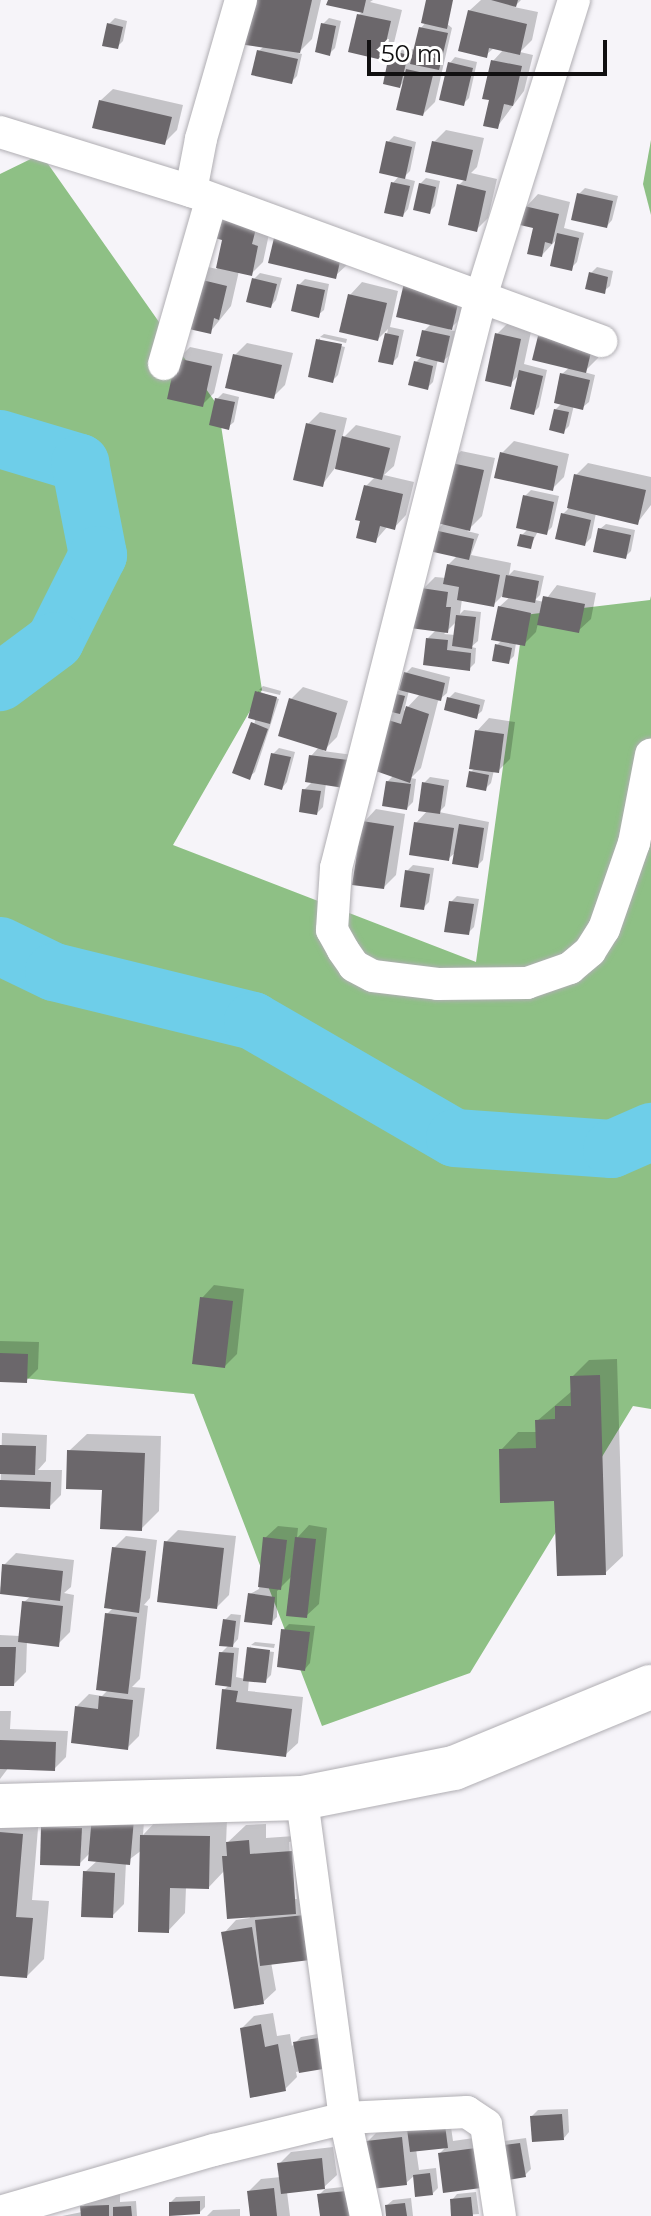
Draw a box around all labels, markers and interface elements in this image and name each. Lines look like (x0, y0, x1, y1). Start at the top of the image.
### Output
scale bar (371, 24, 611, 74)
text: 50 m (381, 39, 442, 68)

